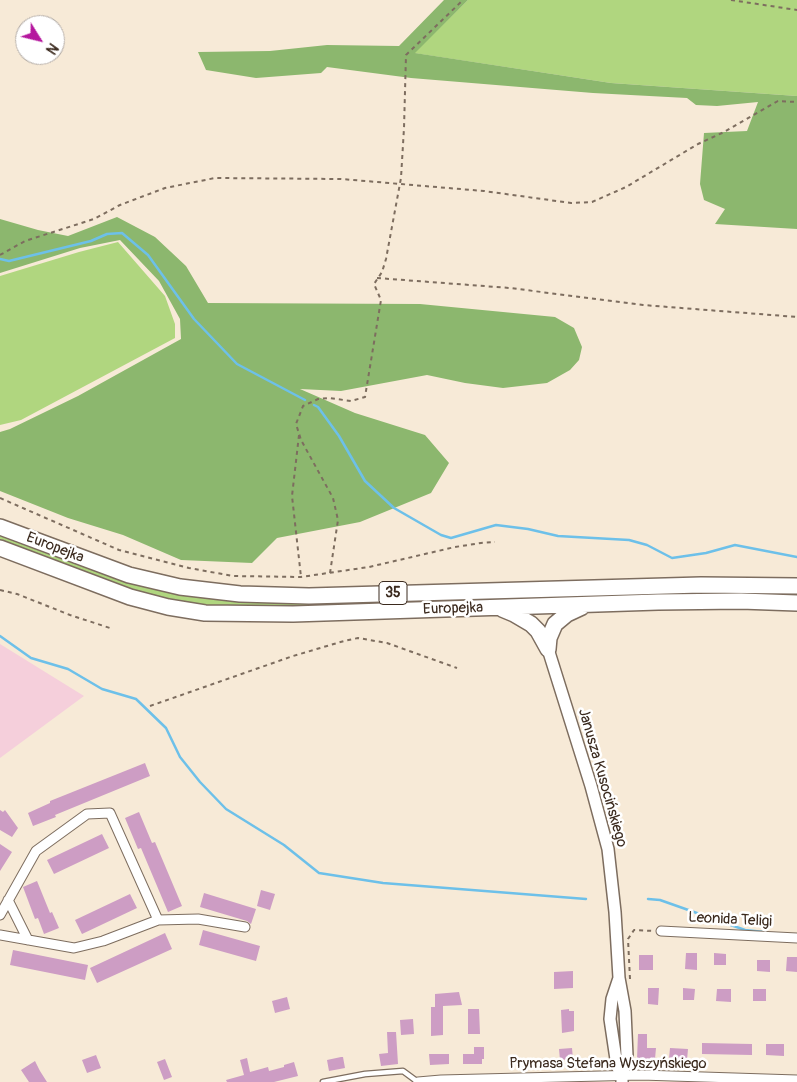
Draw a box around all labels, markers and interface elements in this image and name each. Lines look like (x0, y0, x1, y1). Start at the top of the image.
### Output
north arrow (15, 15, 65, 65)
text: N (42, 40, 61, 57)
street label: Europejka (24, 529, 86, 567)
road number: 35 (379, 582, 407, 604)
street label: Europejka (423, 599, 483, 619)
street label: Janusza Kusocińskiego (574, 707, 630, 849)
street label: Leonida Teligi (688, 909, 772, 931)
street label: Prymasa Stefana Wyszyńskiego (509, 1055, 707, 1073)

